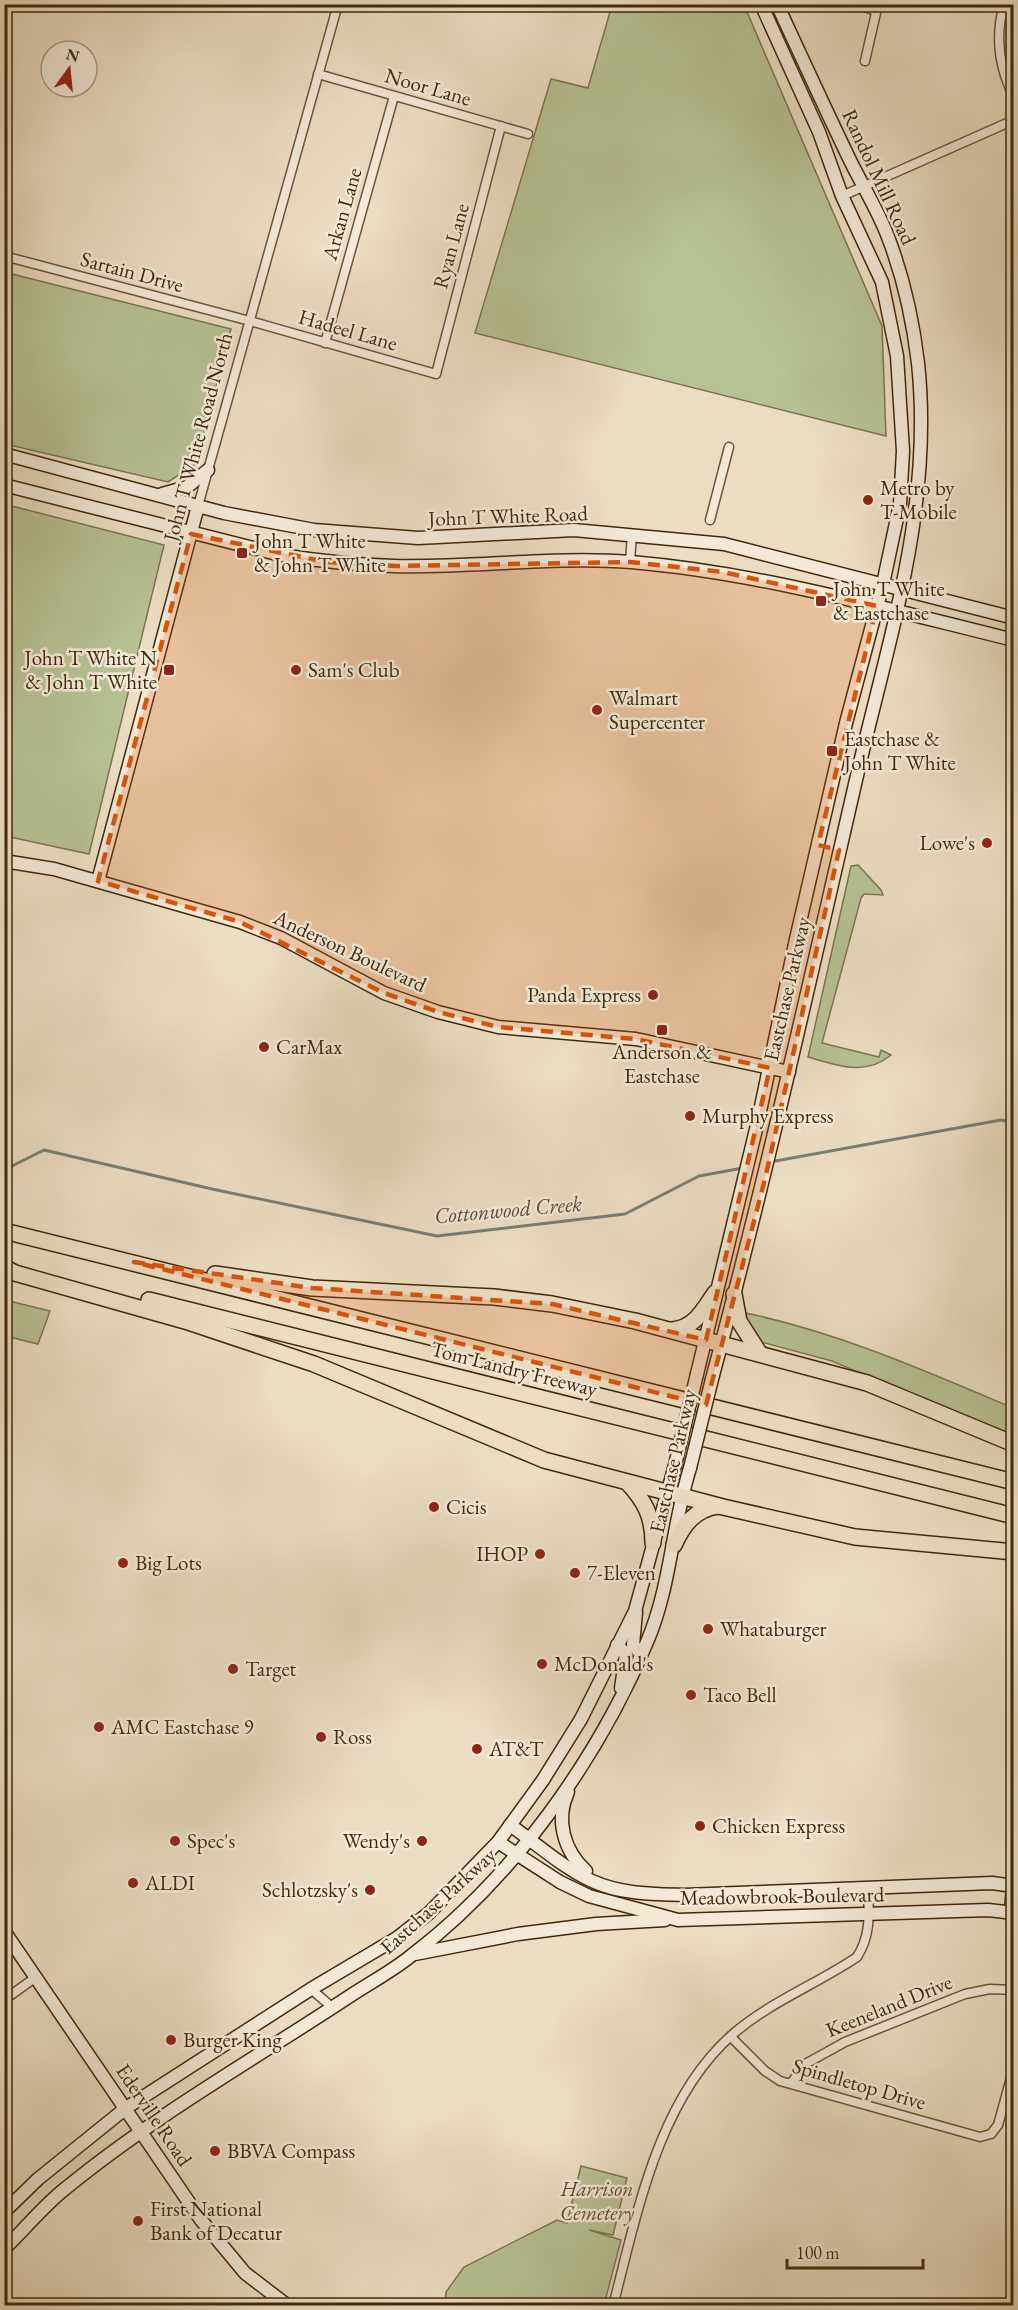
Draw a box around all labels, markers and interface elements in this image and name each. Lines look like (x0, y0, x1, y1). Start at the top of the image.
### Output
north arrow (39, 39, 99, 99)
text: N (64, 43, 82, 67)
street label: Noor Lane (382, 61, 474, 112)
street label: Randol Mill Road (836, 105, 923, 249)
street label: Arkan Lane (315, 164, 368, 264)
street label: Ryan Lane (426, 200, 475, 292)
street label: Sartain Drive (78, 245, 187, 298)
street label: Hadeel Lane (296, 303, 401, 356)
street label: John T White Road North (156, 329, 238, 546)
place label: Metro by T-Mobile (880, 474, 957, 525)
marker: Metro by T-Mobile (861, 493, 875, 507)
street label: John T White Road (426, 499, 589, 532)
place label: John T White & John T White (252, 527, 386, 578)
marker: John T White & John T White (235, 546, 249, 560)
place label: John T White & Eastchase (831, 575, 945, 626)
marker: John T White & Eastchase (814, 594, 828, 608)
place label: John T White N & John T White (23, 644, 157, 695)
place label: Sam's Club (308, 656, 400, 683)
marker: John T White N & John T White (162, 663, 176, 677)
marker: Sam's Club (289, 663, 303, 677)
place label: Walmart Supercenter (609, 684, 705, 735)
marker: Walmart Supercenter (590, 703, 604, 717)
place label: Eastchase & John T White (842, 725, 956, 776)
marker: Eastchase & John T White (825, 744, 839, 758)
place label: Lowe's (920, 829, 975, 856)
marker: Lowe's (980, 836, 994, 850)
street label: Anderson Boulevard (268, 903, 431, 998)
street label: Eastchase Parkway (757, 913, 816, 1064)
place label: Panda Express (527, 981, 641, 1008)
marker: Panda Express (646, 988, 660, 1002)
marker: Anderson & Eastchase (655, 1023, 669, 1037)
place label: CarMax (276, 1033, 342, 1060)
place label: Anderson & Eastchase (611, 1038, 712, 1089)
marker: CarMax (257, 1040, 271, 1054)
place label: Murphy Express (702, 1102, 834, 1129)
marker: Murphy Express (683, 1109, 697, 1123)
water label: Cottonwood Creek (433, 1189, 583, 1230)
street label: Tom Landry Freeway (428, 1335, 601, 1402)
street label: Eastchase Parkway (643, 1385, 702, 1536)
place label: Cicis (446, 1493, 487, 1520)
marker: Cicis (427, 1500, 441, 1514)
place label: IHOP (476, 1540, 528, 1567)
marker: IHOP (533, 1547, 547, 1561)
place label: Big Lots (135, 1549, 202, 1576)
marker: Big Lots (116, 1556, 130, 1570)
place label: 7-Eleven (587, 1559, 656, 1586)
marker: 7-Eleven (568, 1566, 582, 1580)
place label: Whataburger (720, 1615, 827, 1642)
marker: Whataburger (701, 1622, 715, 1636)
place label: McDonald's (554, 1650, 654, 1677)
place label: Target (245, 1655, 297, 1682)
marker: McDonald's (535, 1657, 549, 1671)
marker: Target (226, 1662, 240, 1676)
place label: Taco Bell (703, 1681, 777, 1708)
marker: Taco Bell (684, 1688, 698, 1702)
place label: AMC Eastchase 9 (110, 1713, 254, 1740)
marker: AMC Eastchase 9 (92, 1720, 106, 1734)
place label: Ross (333, 1723, 372, 1750)
marker: Ross (314, 1730, 328, 1744)
place label: AT&T (488, 1735, 544, 1762)
marker: AT&T (470, 1742, 484, 1756)
place label: Chicken Express (712, 1812, 846, 1839)
marker: Chicken Express (693, 1819, 707, 1833)
place label: Spec's (187, 1827, 235, 1854)
place label: Wendy's (343, 1827, 410, 1854)
marker: Spec's (168, 1834, 182, 1848)
marker: Wendy's (415, 1834, 429, 1848)
street label: Eastchase Parkway (374, 1841, 502, 1960)
place label: ALDI (144, 1869, 195, 1896)
marker: ALDI (126, 1876, 140, 1890)
place label: Schlotzsky's (262, 1876, 358, 1903)
street label: Meadowbrook Boulevard (680, 1880, 885, 1911)
marker: Schlotzsky's (363, 1883, 377, 1897)
street label: Keeneland Drive (822, 1968, 956, 2043)
place label: Burger King (183, 2026, 282, 2053)
marker: Burger King (164, 2033, 178, 2047)
street label: Spindletop Drive (789, 2052, 929, 2115)
street label: Ederville Road (110, 2058, 199, 2171)
place label: BBVA Compass (227, 2137, 355, 2164)
marker: BBVA Compass (208, 2144, 222, 2158)
park label: Harrison Cemetery (560, 2175, 634, 2226)
place label: First National Bank of Decatur (150, 2195, 282, 2246)
marker: First National Bank of Decatur (131, 2214, 145, 2228)
scale bar (787, 2232, 924, 2270)
text: 100 m (796, 2241, 840, 2264)

